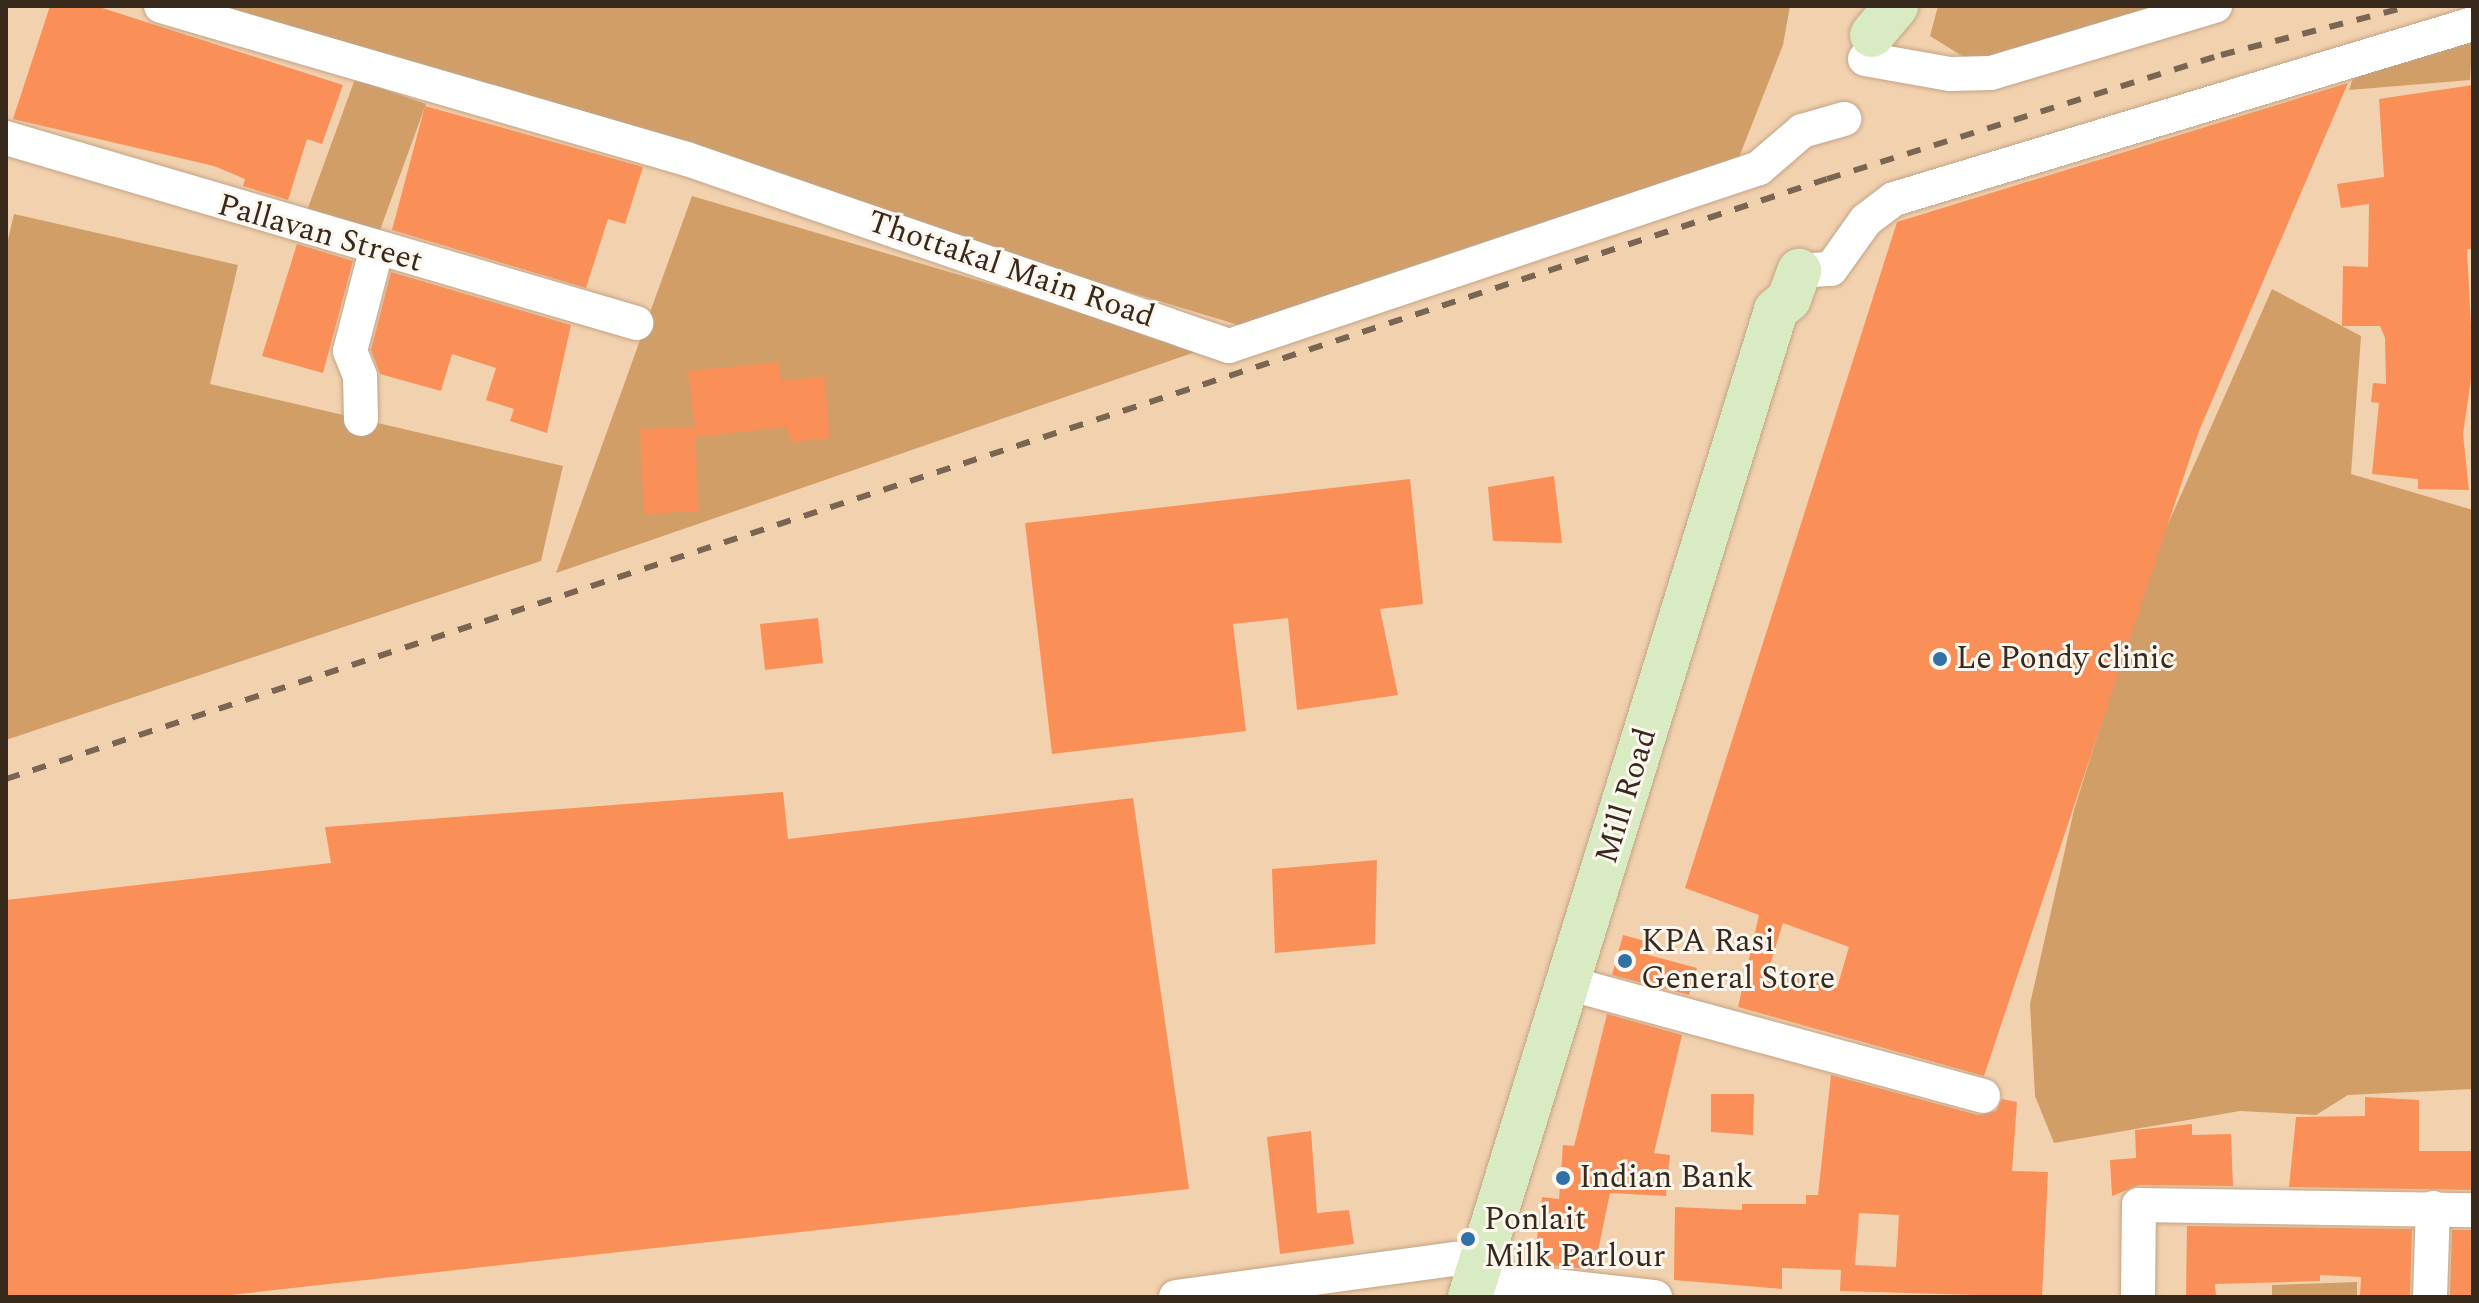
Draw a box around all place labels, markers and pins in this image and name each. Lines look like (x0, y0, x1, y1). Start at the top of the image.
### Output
place label: Le Pondy clinic (1956, 640, 2175, 678)
marker: Le Pondy clinic (1931, 650, 1949, 668)
place label: KPA Rasi General Store (1641, 924, 1835, 999)
marker: KPA Rasi General Store (1616, 952, 1634, 970)
place label: Indian Bank (1579, 1159, 1753, 1197)
marker: Indian Bank (1554, 1169, 1572, 1187)
place label: Ponlait Milk Parlour (1484, 1202, 1665, 1277)
marker: Ponlait Milk Parlour (1459, 1230, 1477, 1248)

